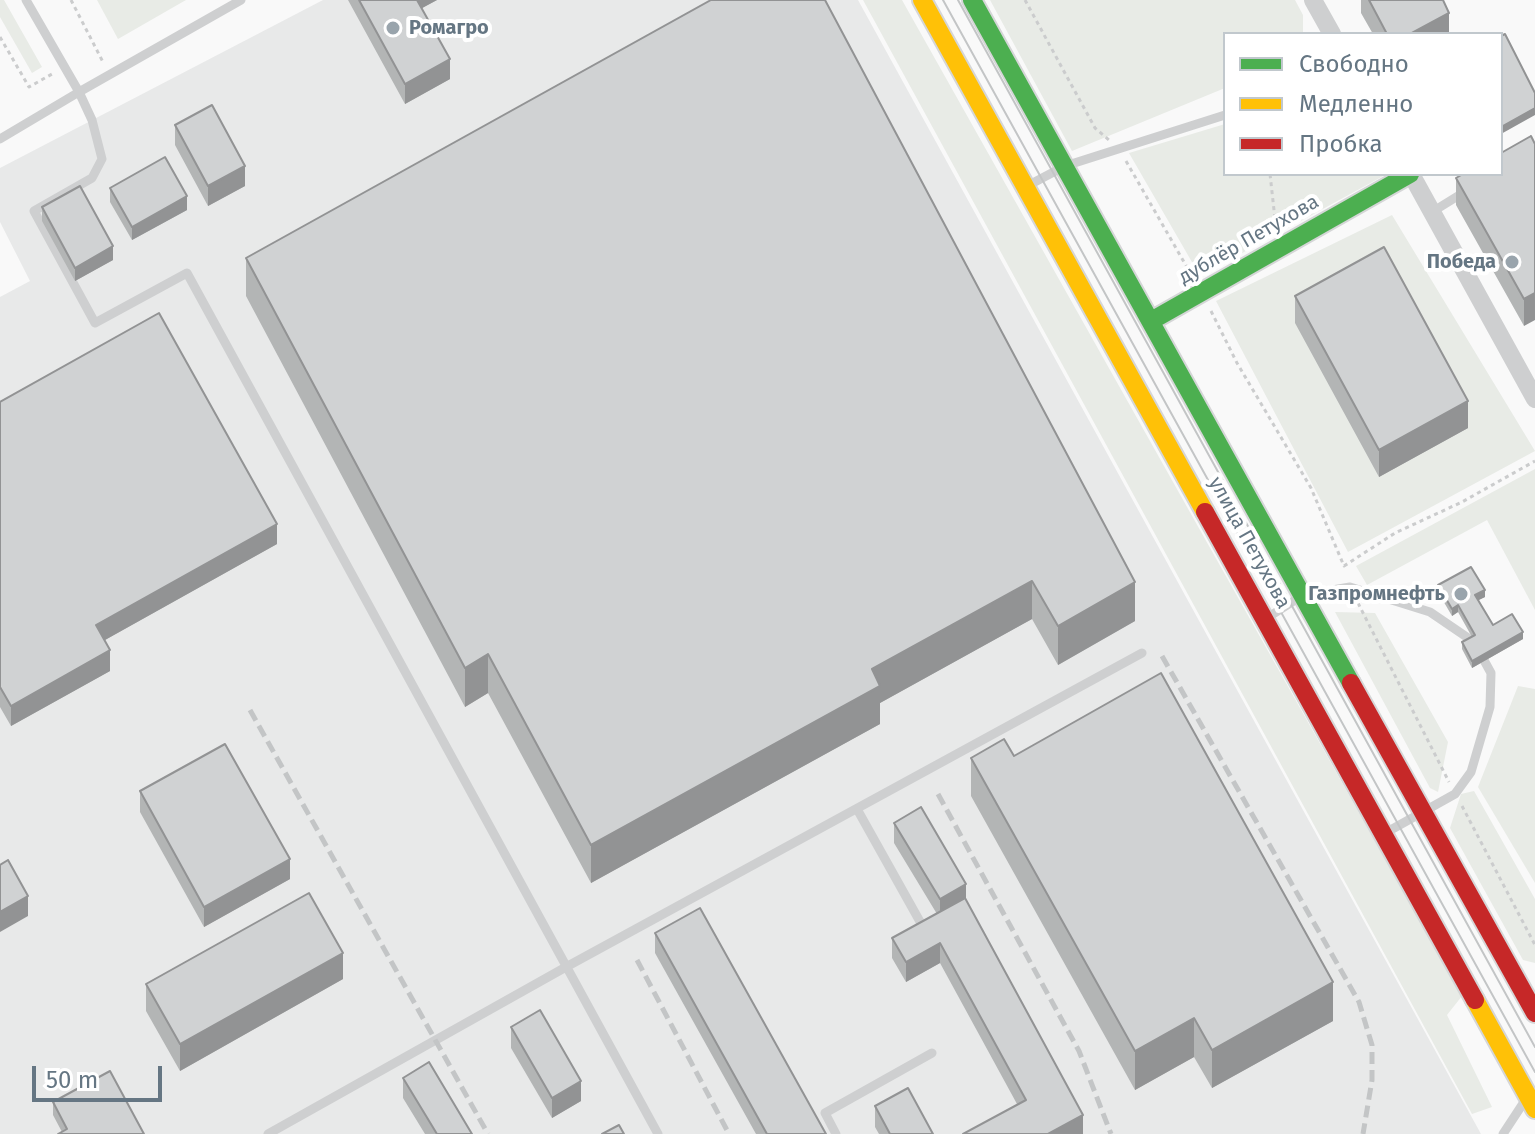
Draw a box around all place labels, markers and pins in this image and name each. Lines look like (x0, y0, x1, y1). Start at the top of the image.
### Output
place label: Ромагро (409, 16, 489, 40)
marker: Ромагро (384, 19, 402, 37)
place label: Победа (1427, 250, 1496, 274)
marker: Победа (1503, 253, 1521, 271)
place label: Газпромнефть (1308, 582, 1445, 606)
marker: Газпромнефть (1452, 585, 1470, 603)

